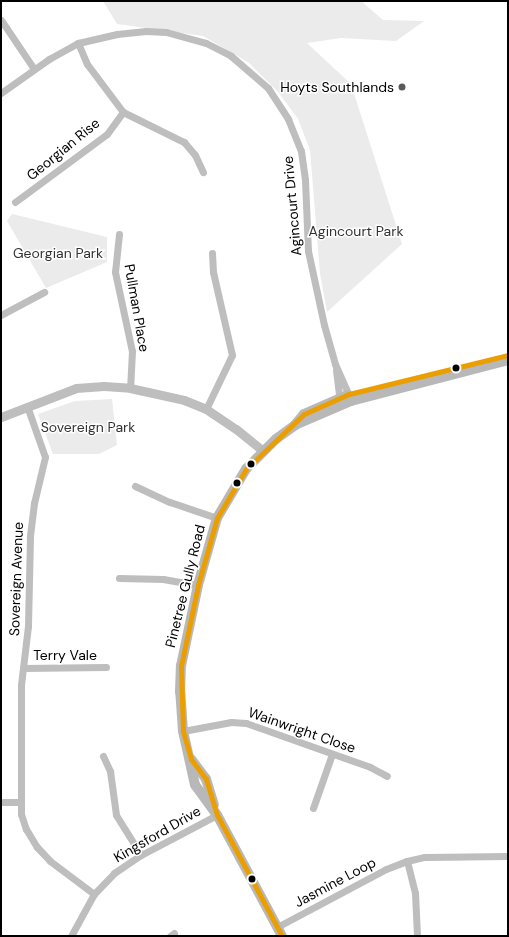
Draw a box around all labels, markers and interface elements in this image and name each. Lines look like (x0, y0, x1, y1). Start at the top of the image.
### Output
place label: Hoyts Southlands (280, 79, 394, 95)
marker: Hoyts Southlands (397, 82, 407, 92)
street label: Georgian Rise (23, 114, 103, 184)
street label: Agincourt Drive (279, 155, 305, 257)
park label: Agincourt Park (309, 223, 403, 239)
park label: Georgian Park (13, 245, 103, 261)
street label: Pullman Place (121, 263, 153, 353)
unlabelled marker (451, 363, 461, 373)
park label: Sovereign Park (41, 419, 135, 435)
unlabelled marker (246, 459, 256, 469)
unlabelled marker (232, 478, 242, 488)
street label: Sovereign Avenue (6, 522, 26, 636)
street label: Pinetree Gully Road (162, 523, 208, 649)
street label: Terry Vale (33, 647, 97, 663)
street label: Wainwright Close (246, 704, 358, 756)
street label: Kingsford Drive (110, 802, 204, 866)
street label: Jasmine Loop (291, 854, 379, 910)
unlabelled marker (247, 874, 257, 884)

